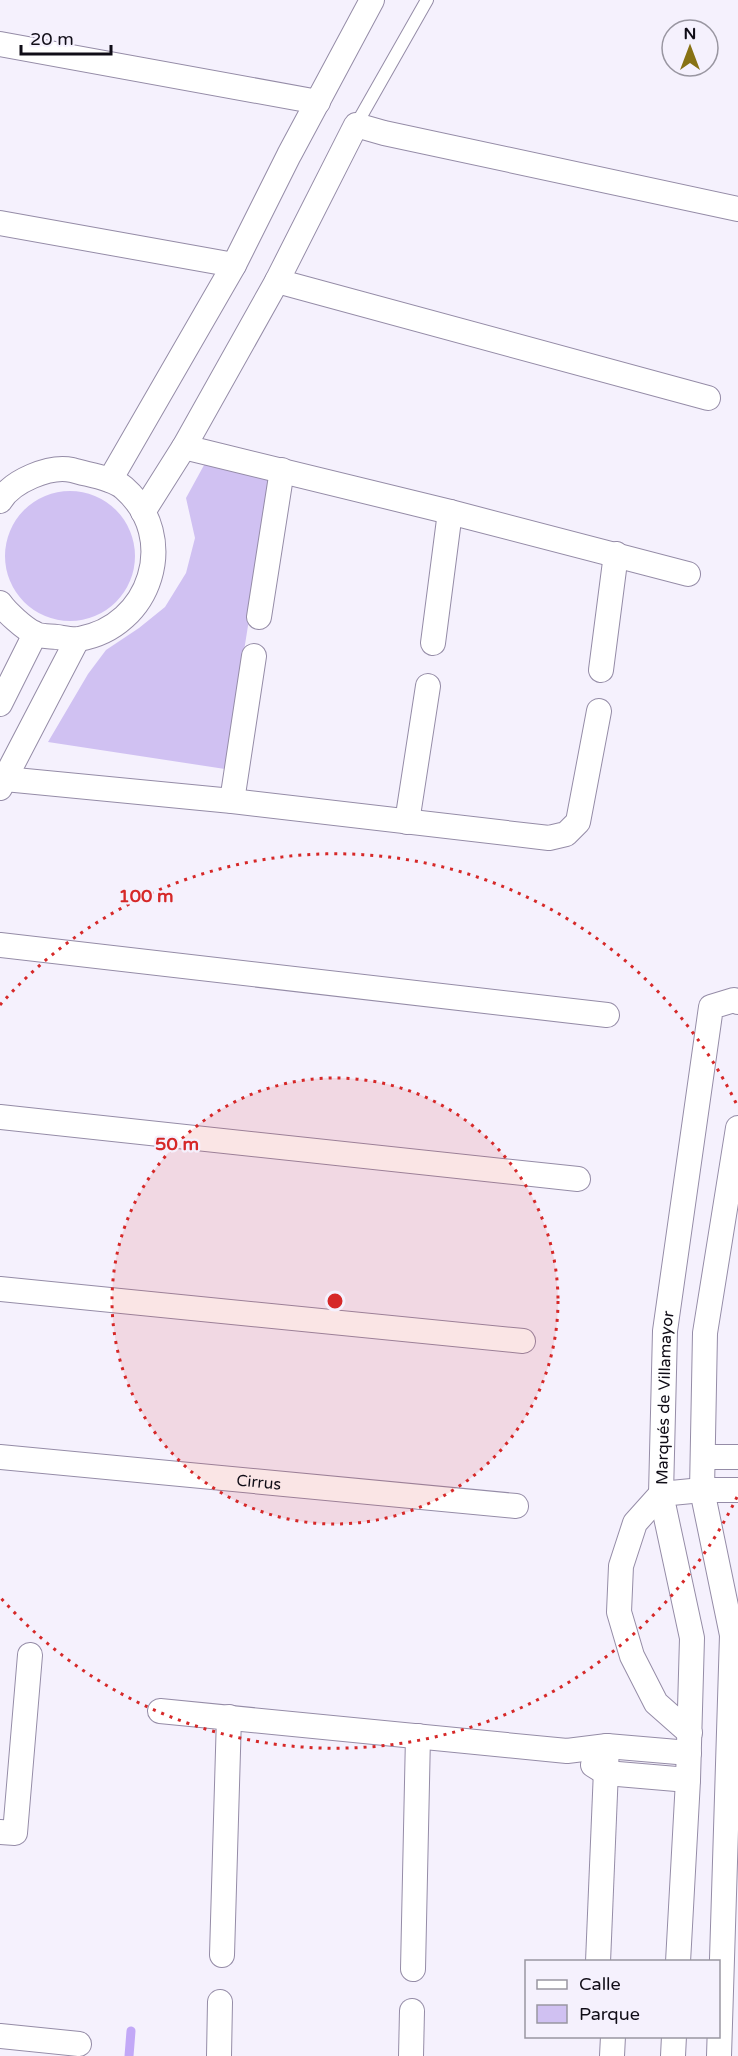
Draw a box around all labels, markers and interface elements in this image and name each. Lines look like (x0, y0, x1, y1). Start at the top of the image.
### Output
scale bar (21, 18, 111, 56)
north arrow (660, 18, 720, 78)
text: N (684, 24, 696, 44)
text: 20 m (30, 28, 74, 50)
text: 100 m (118, 885, 174, 907)
text: 50 m (155, 1133, 199, 1155)
centre of rings (325, 1291, 345, 1311)
street label: Marqués de Villamayor (652, 1309, 679, 1485)
street label: Cirrus (235, 1471, 282, 1495)
legend (525, 1960, 720, 2038)
text: Calle (579, 1973, 621, 1995)
text: Parque (579, 2003, 640, 2025)

